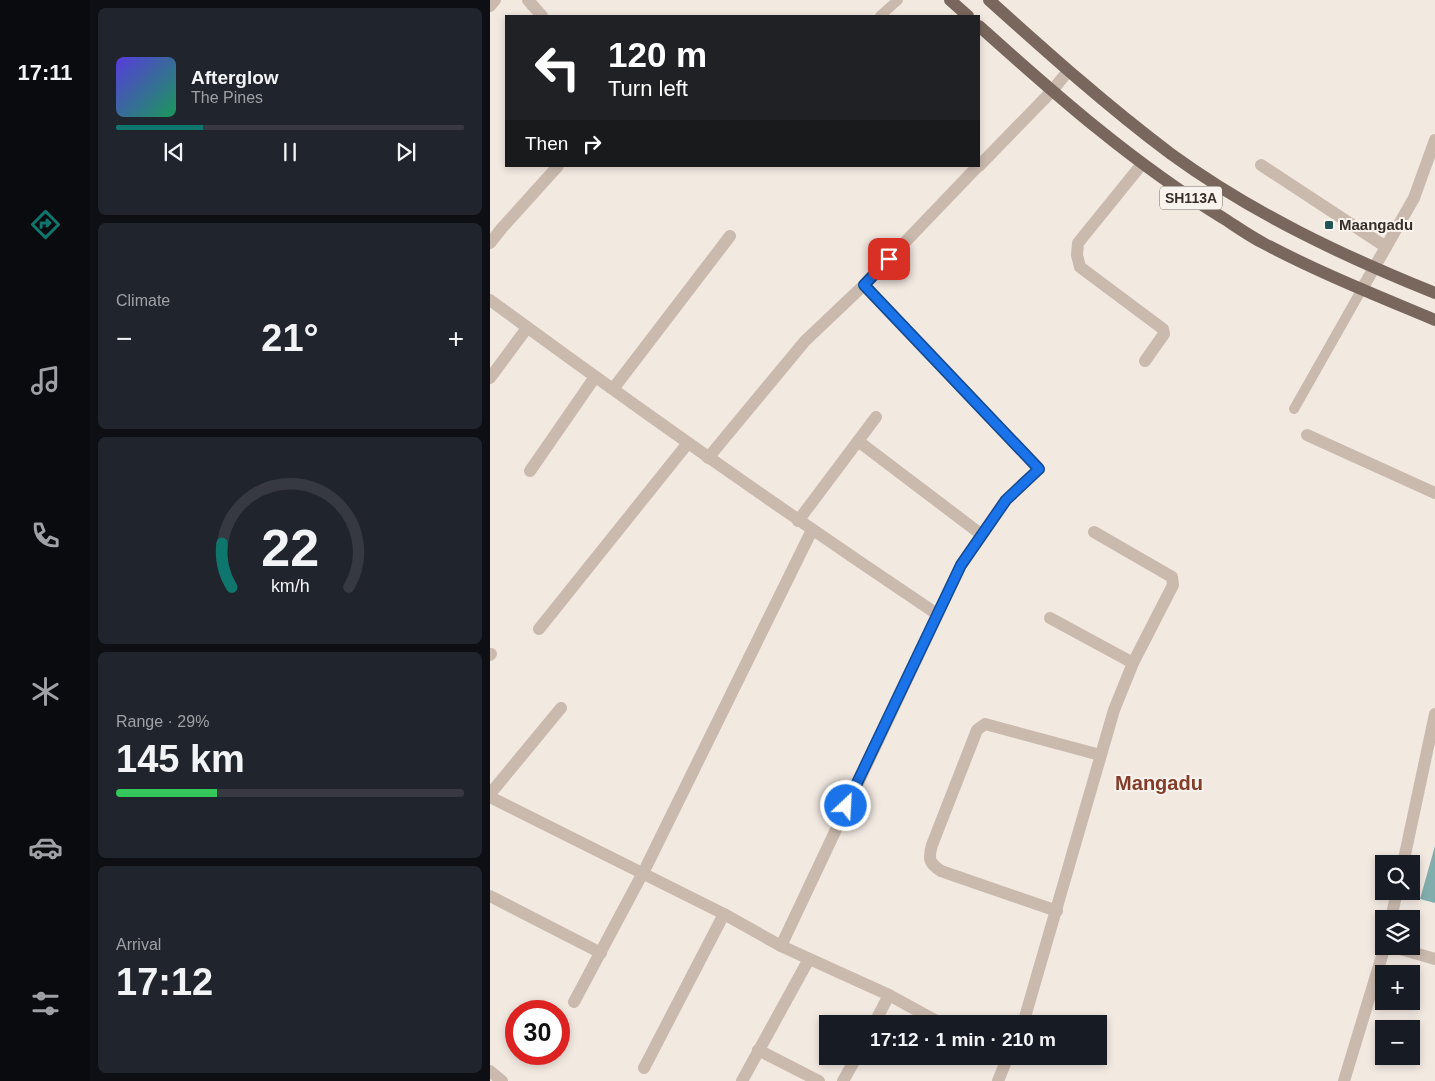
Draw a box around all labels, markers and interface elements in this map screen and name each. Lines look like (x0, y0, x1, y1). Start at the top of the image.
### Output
icon: left (525, 35, 590, 100)
text: 120 m (608, 35, 707, 74)
text: 17:11 (17, 60, 73, 85)
text: Afterglow (191, 67, 279, 88)
text: Turn left (608, 76, 688, 101)
text: The Pines (191, 89, 263, 106)
icon: right (578, 130, 606, 158)
text: Then (525, 133, 568, 154)
icon: previous (160, 138, 188, 166)
icon: pause (276, 138, 304, 166)
icon: next (392, 138, 420, 166)
road number: SH113A (1160, 187, 1222, 210)
icon: directions (28, 207, 63, 242)
place label: Maangadu (1339, 216, 1413, 233)
marker: Maangadu (1323, 219, 1335, 231)
pin (868, 238, 910, 280)
icon: arrive (875, 245, 903, 273)
text: Climate (116, 292, 170, 309)
text: 21° (261, 317, 319, 359)
text: − (116, 323, 132, 354)
text: + (448, 323, 464, 354)
icon: music (28, 363, 63, 398)
icon: phone (28, 518, 63, 553)
text: 22 (261, 519, 319, 577)
text: km/h (271, 576, 309, 596)
icon: climate (28, 674, 63, 709)
text: Range · 29% (116, 713, 209, 730)
text: 145 km (116, 738, 245, 780)
district label: Mangadu (1115, 772, 1203, 794)
position arrow (819, 779, 871, 831)
icon: car (28, 830, 63, 865)
map controls (1375, 855, 1420, 1065)
button: search (1375, 855, 1420, 900)
button: layers (1375, 910, 1420, 955)
text: Arrival (116, 936, 161, 953)
text: 17:12 (116, 961, 213, 1003)
button: + (1375, 965, 1420, 1010)
icon: filters (28, 986, 63, 1021)
speed limit sign: 30 (505, 1000, 570, 1065)
button: − (1375, 1020, 1420, 1065)
text: 17:12 · 1 min · 210 m (870, 1029, 1056, 1050)

